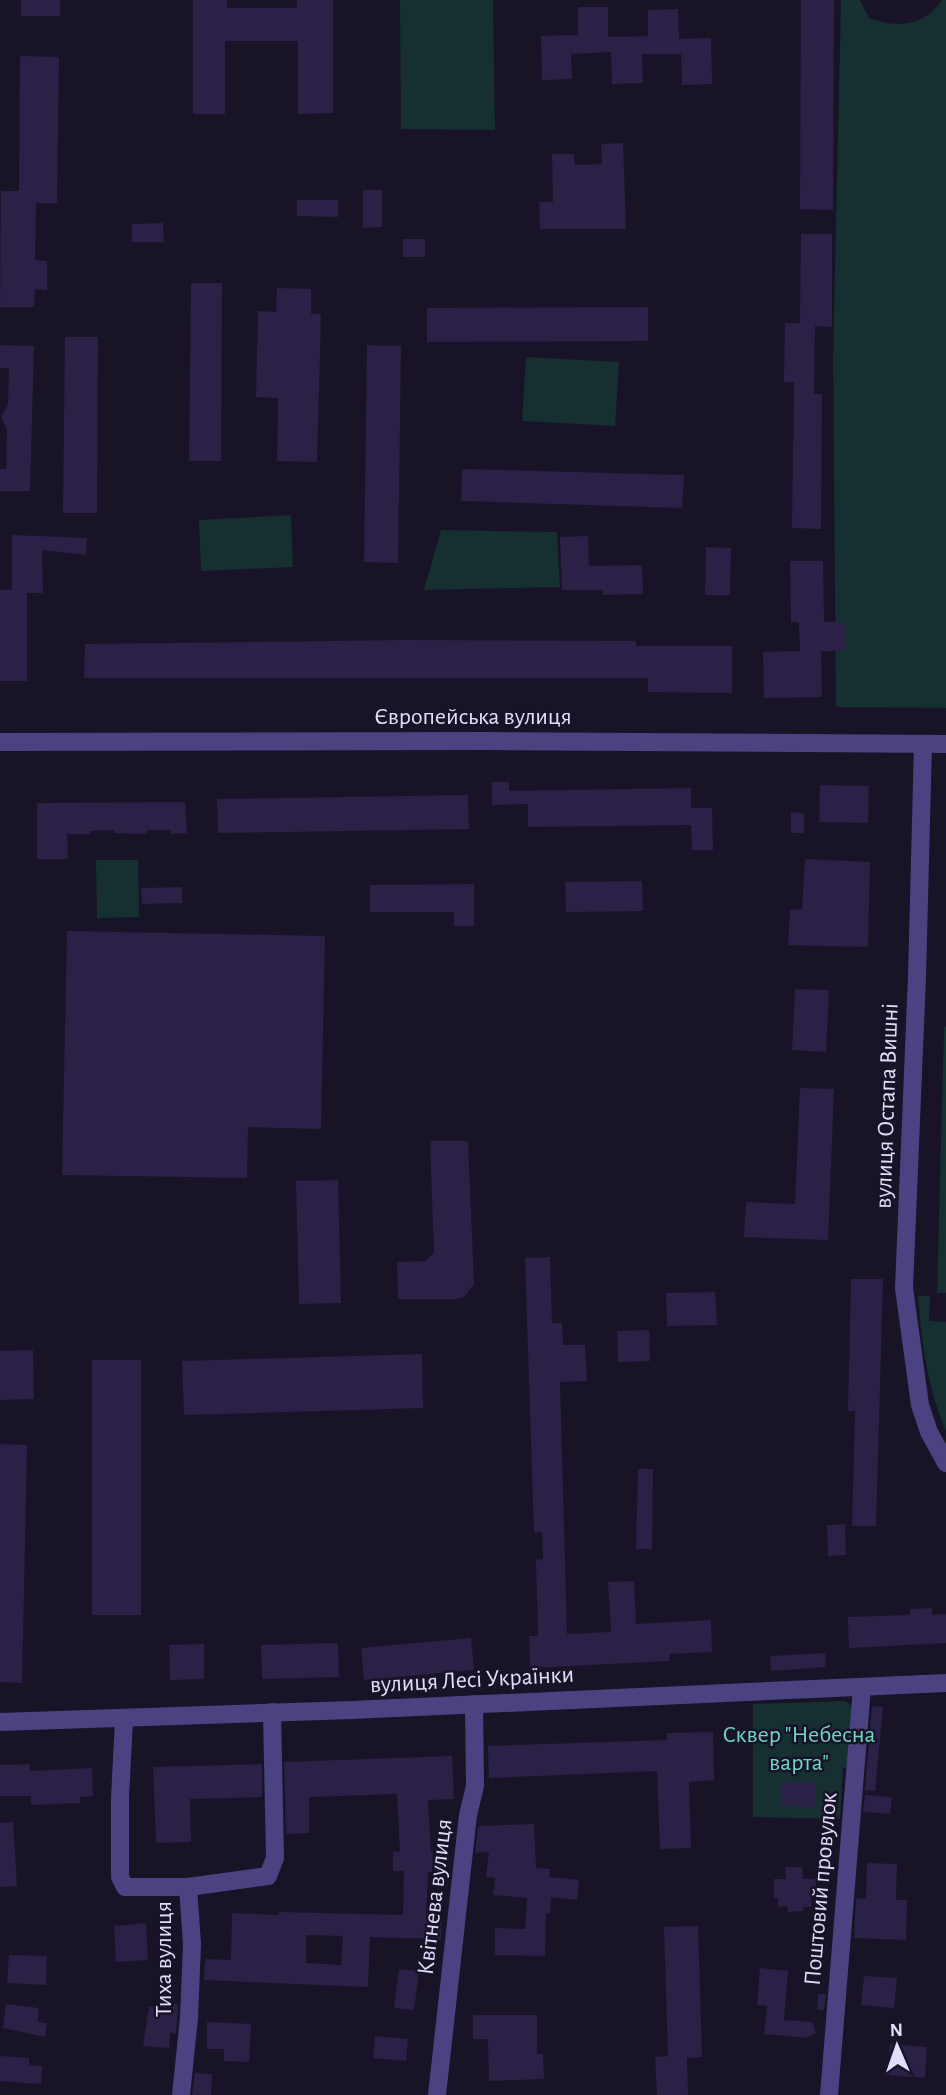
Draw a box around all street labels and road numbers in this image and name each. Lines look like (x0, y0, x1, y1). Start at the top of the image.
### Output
street label: Європейська вулиця (374, 705, 572, 729)
street label: вулиця Остапа Вишні (871, 1003, 903, 1209)
street label: вулиця Лесі Українки (369, 1663, 575, 1697)
street label: Поштовий провулок (801, 1791, 841, 1987)
street label: Квітнева вулиця (414, 1818, 456, 1976)
street label: Тиха вулиця (152, 1901, 176, 2017)

